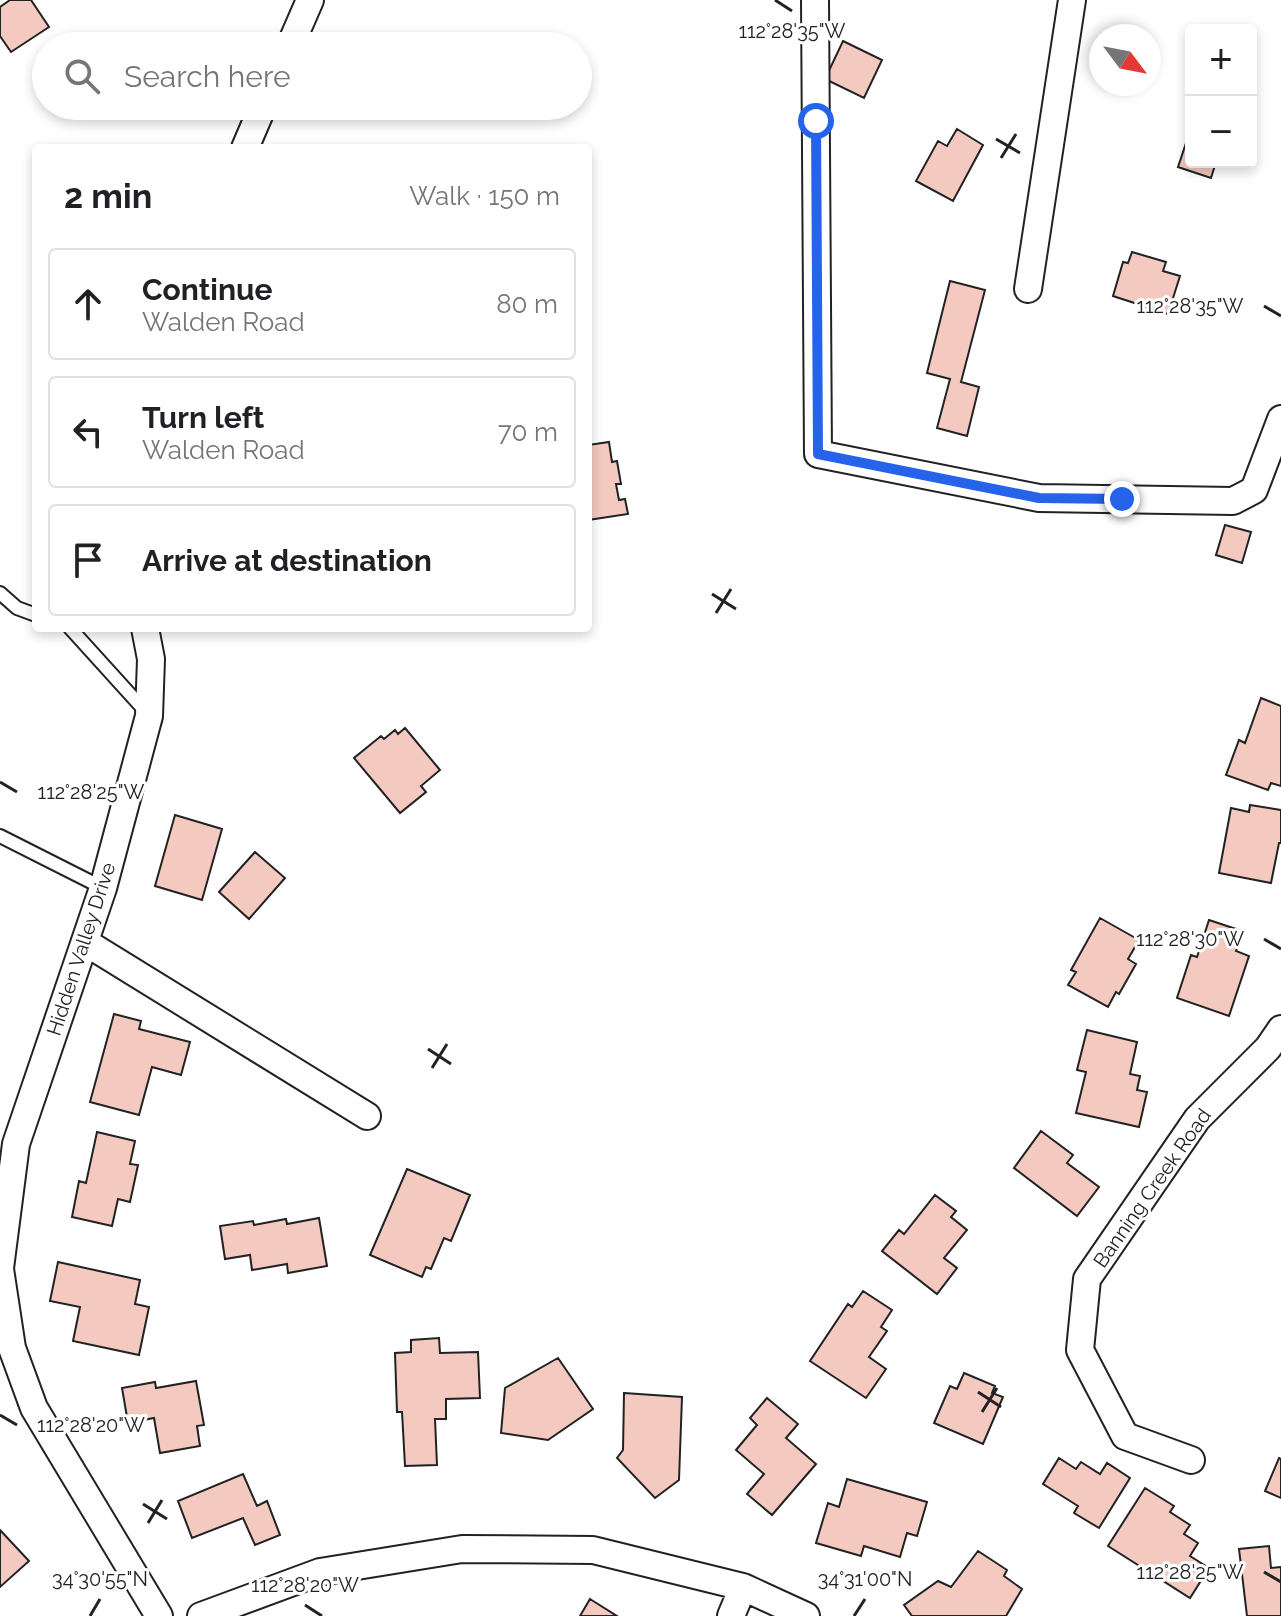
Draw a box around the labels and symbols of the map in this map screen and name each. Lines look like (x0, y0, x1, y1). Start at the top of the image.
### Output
text: 112°28'35"W (739, 19, 846, 43)
north arrow (1089, 24, 1161, 96)
route start (798, 103, 834, 139)
text: 112°28'35"W (1137, 294, 1244, 318)
route end (1104, 481, 1140, 517)
text: 112°28'25"W (38, 780, 144, 804)
street label: Hidden Valley Drive (42, 859, 120, 1039)
text: 112°28'30"W (1136, 927, 1244, 951)
street label: Banning Creek Road (1088, 1104, 1216, 1272)
text: 112°28'20"W (37, 1413, 145, 1437)
text: 112°28'25"W (1137, 1560, 1243, 1584)
text: 34°30'55"N (52, 1567, 148, 1591)
text: 34°31'00"N (818, 1567, 912, 1591)
text: 112°28'20"W (251, 1573, 359, 1597)

